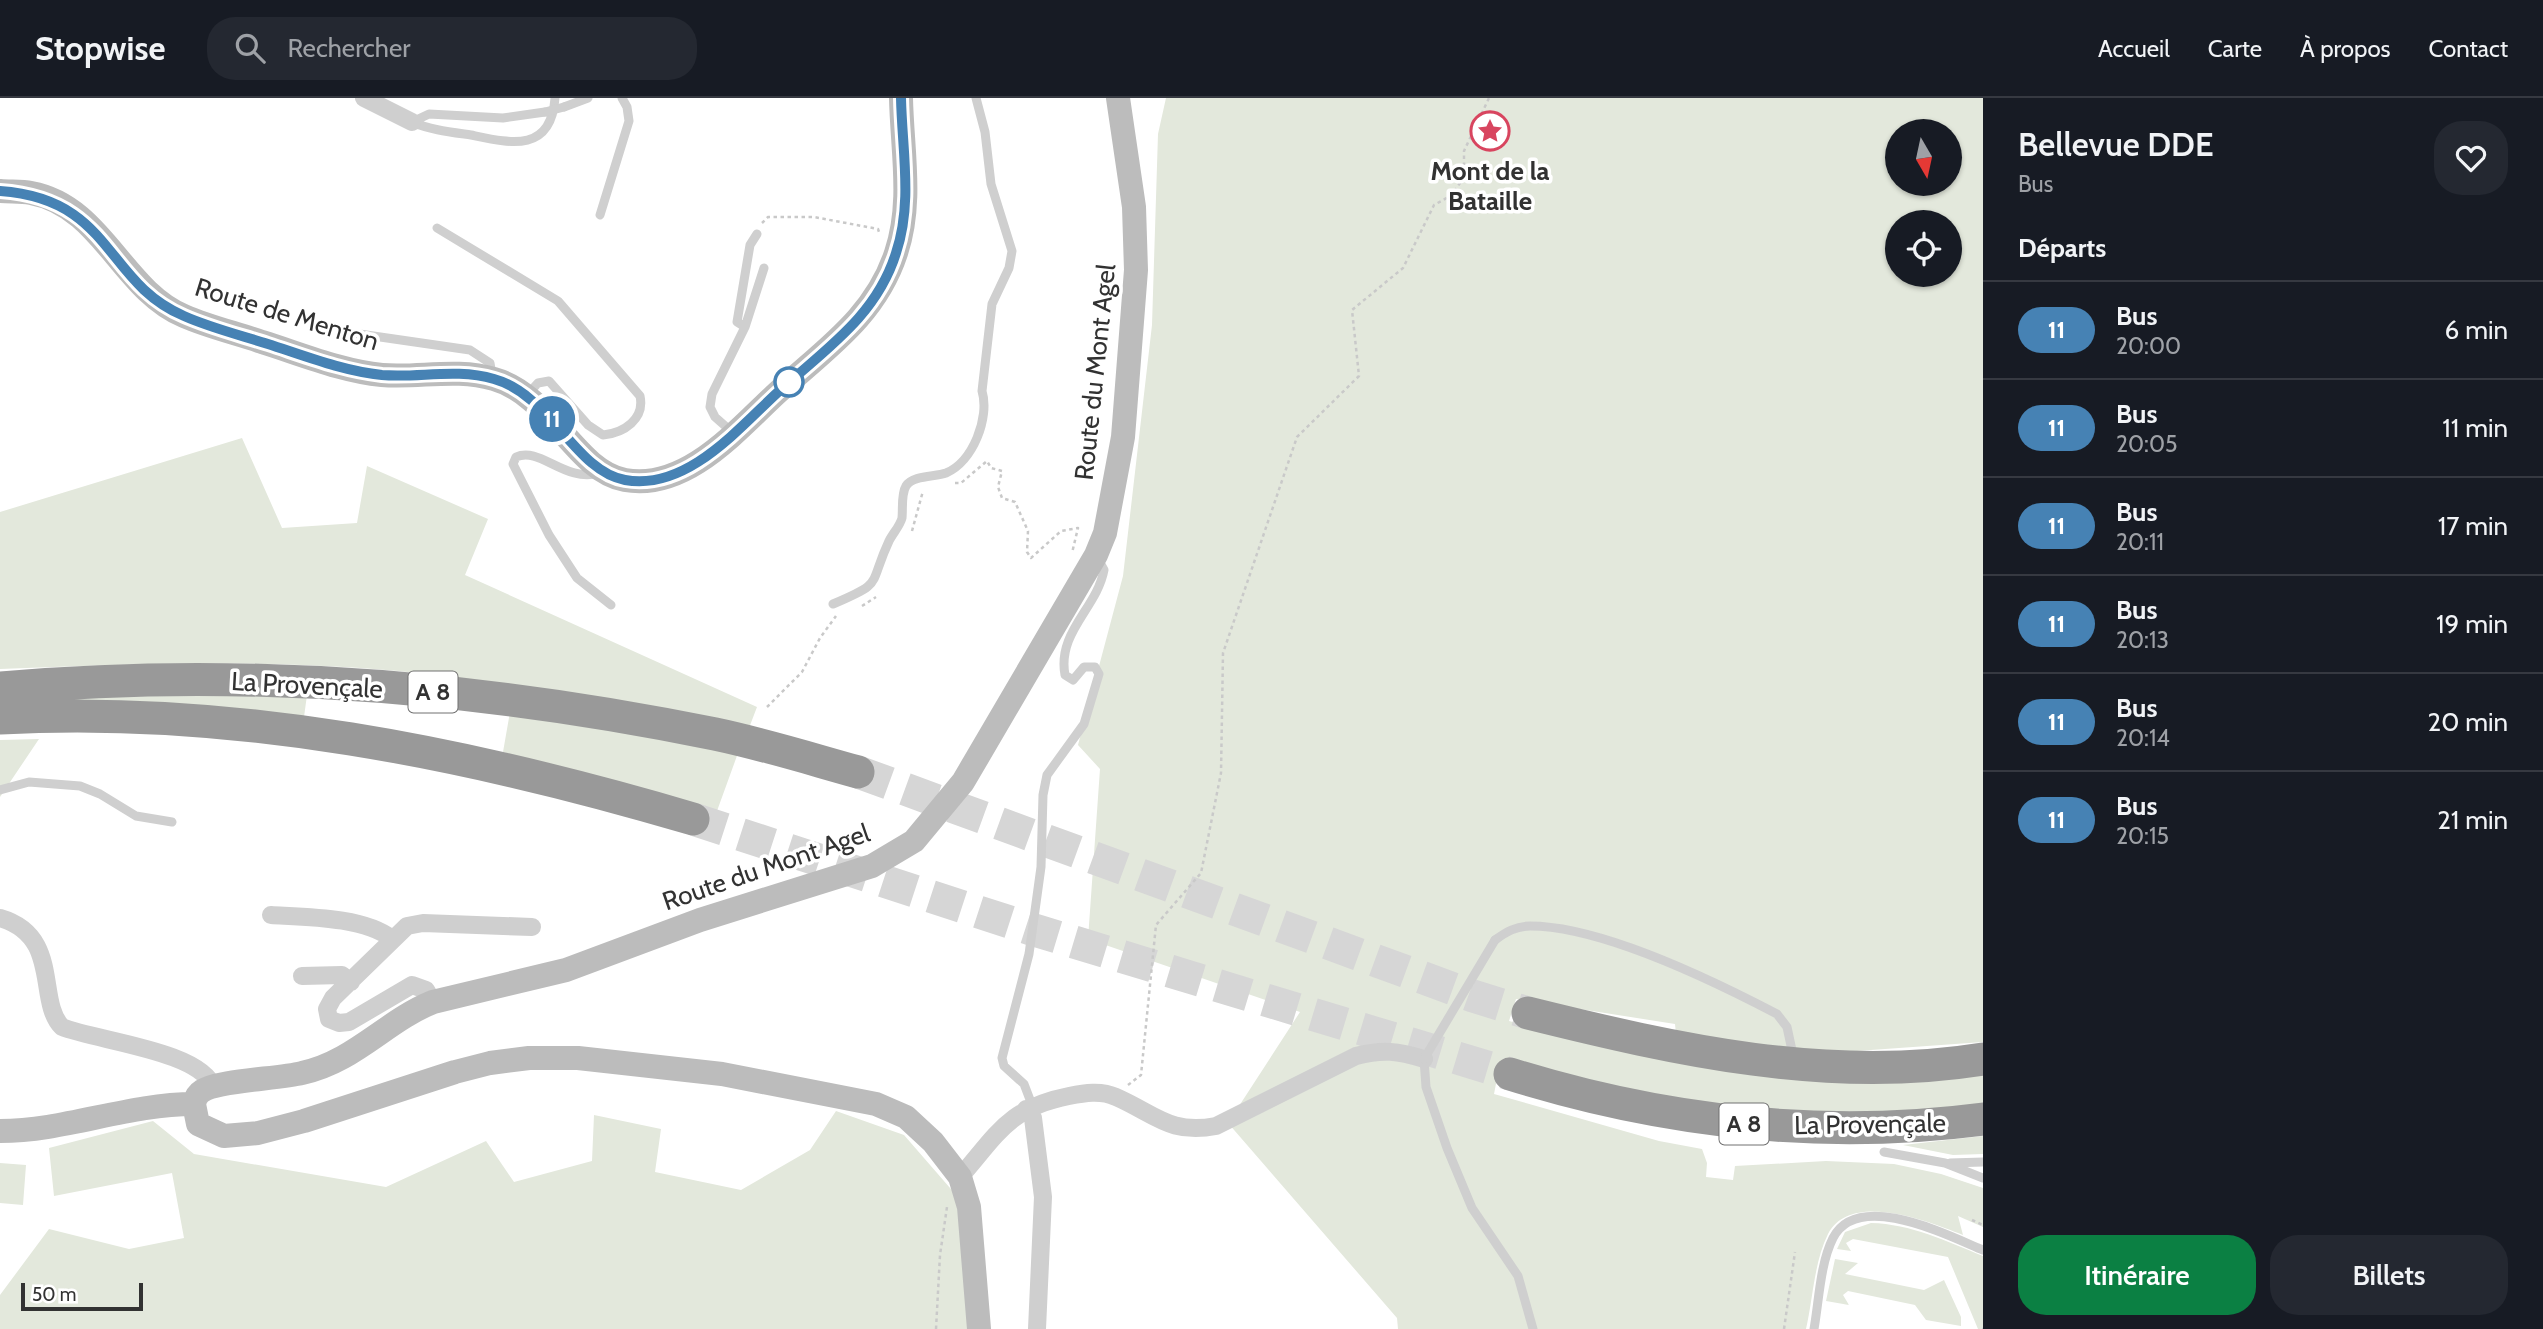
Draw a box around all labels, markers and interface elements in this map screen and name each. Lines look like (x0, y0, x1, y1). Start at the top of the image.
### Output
search box (207, 17, 697, 80)
text: Stopwise (35, 28, 165, 68)
icon: search (231, 29, 269, 67)
text: Rechercher (287, 32, 410, 64)
text: Accueil (2098, 34, 2170, 63)
text: Carte (2208, 34, 2262, 63)
text: À propos (2300, 34, 2391, 63)
text: Contact (2429, 34, 2508, 63)
place icon: Mont de la Bataille (1469, 110, 1511, 152)
north arrow (1885, 119, 1962, 196)
map controls (1885, 119, 1962, 287)
button: heart (2434, 121, 2508, 195)
text: Bellevue DDE (2018, 124, 2213, 164)
place label: Mont de la Bataille (1430, 155, 1550, 217)
text: Bus (2018, 170, 2053, 198)
button: locate (1885, 210, 1962, 287)
text: Départs (2018, 232, 2106, 264)
street label: Route du Mont Agel (1068, 262, 1122, 482)
street label: Route de Menton (191, 271, 383, 357)
text: Bus (2116, 300, 2157, 332)
text: 6 min (2445, 314, 2508, 346)
text: 11 (2048, 315, 2065, 344)
text: 20:00 (2116, 332, 2181, 360)
unlabelled marker (774, 367, 804, 397)
line badge: 11 (520, 396, 584, 442)
text: Bus (2116, 398, 2157, 430)
text: 11 (543, 404, 561, 433)
text: 11 min (2442, 412, 2508, 444)
text: 11 (2048, 413, 2065, 442)
text: 20:05 (2116, 430, 2177, 458)
text: Bus (2116, 496, 2157, 528)
text: 17 min (2438, 510, 2508, 542)
text: 11 (2048, 511, 2065, 540)
text: 20:11 (2116, 528, 2164, 556)
text: Bus (2116, 594, 2157, 626)
text: 19 min (2436, 608, 2508, 640)
text: 11 (2048, 609, 2065, 638)
text: 20:13 (2116, 626, 2169, 654)
street label: La Provençale (230, 665, 384, 705)
road number: A 8 (408, 672, 458, 712)
text: Bus (2116, 692, 2157, 724)
text: 20 min (2428, 706, 2508, 738)
text: 11 (2048, 707, 2065, 736)
text: 20:14 (2116, 724, 2170, 752)
text: Bus (2116, 790, 2157, 822)
text: 21 min (2437, 804, 2508, 836)
text: 11 (2048, 805, 2065, 834)
street label: Route du Mont Agel (658, 817, 874, 917)
text: 20:15 (2116, 822, 2169, 850)
road number: A 8 (1720, 1104, 1768, 1144)
street label: La Provençale (1794, 1107, 1946, 1141)
button: Itinéraire (2018, 1235, 2256, 1315)
button: Billets (2270, 1235, 2508, 1315)
scale bar (21, 1280, 144, 1312)
text: 50 m (32, 1283, 76, 1306)

